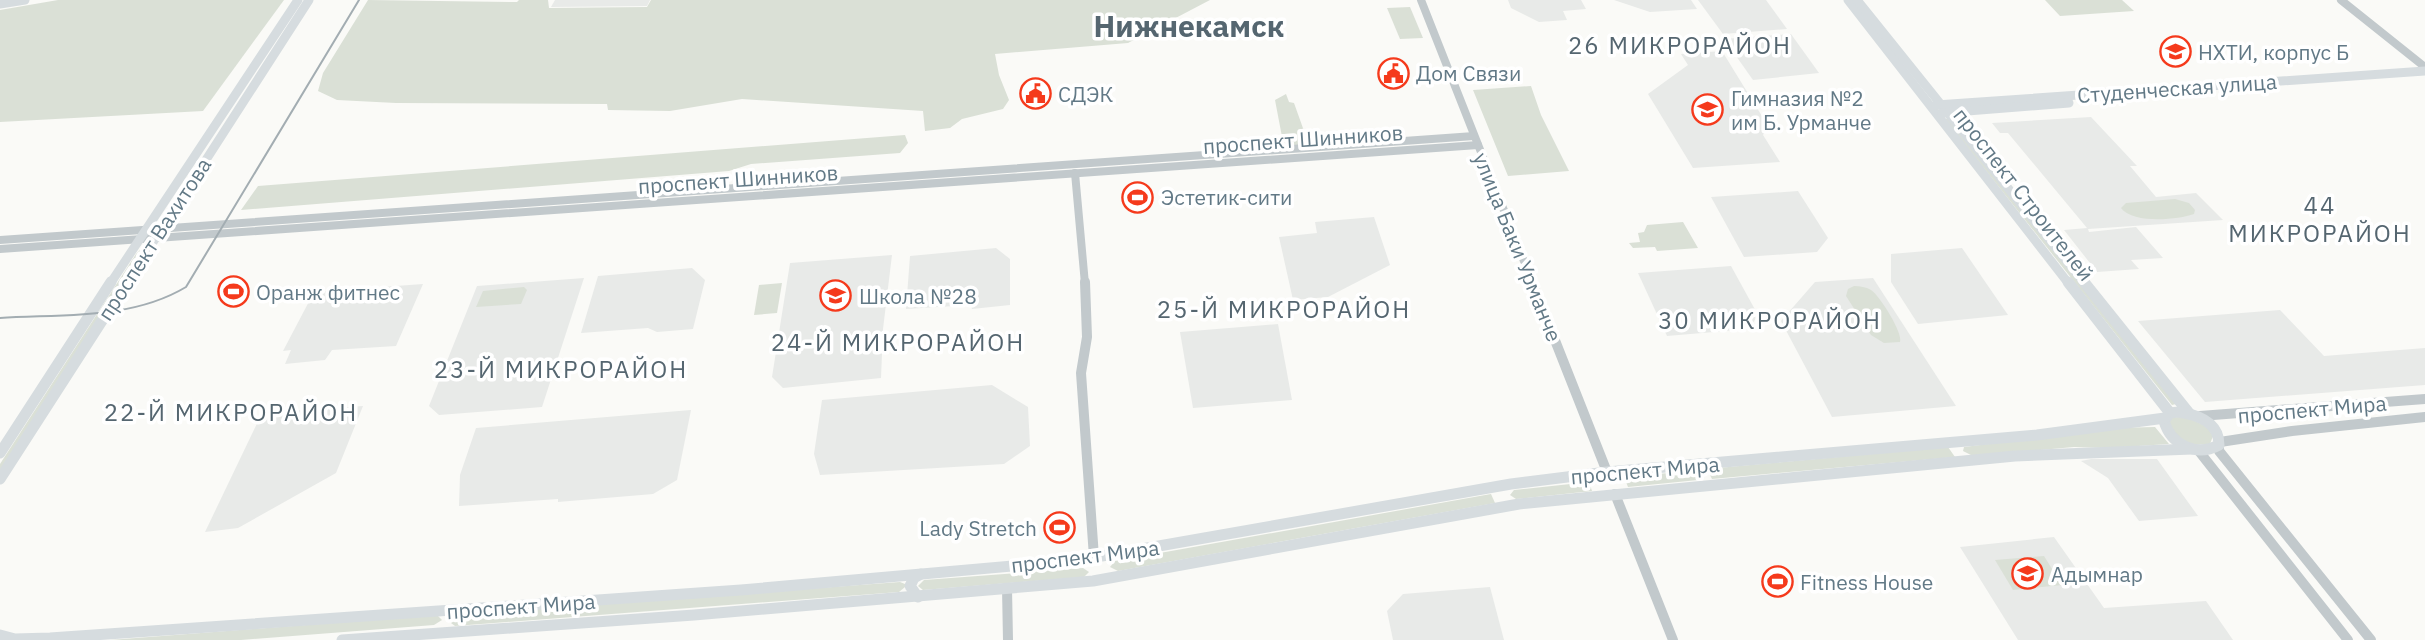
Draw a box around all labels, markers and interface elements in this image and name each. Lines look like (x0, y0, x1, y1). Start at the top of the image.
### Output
district label: Нижнекамск (1094, 6, 1284, 45)
district label: 26 МИКРОРАЙОН (1568, 29, 1792, 61)
school or university icon: НХТИ, корпус Б (2158, 35, 2192, 69)
place label: НХТИ, корпус Б (2198, 38, 2349, 66)
public building icon: Дом Связи (1376, 56, 1410, 90)
place label: Дом Связи (1416, 59, 1521, 87)
street label: Студенческая улица (2076, 67, 2278, 109)
public building icon: СДЭК (1018, 77, 1052, 111)
place label: СДЭК (1058, 80, 1113, 108)
place label: Гимназия №2 им Б. Урманче (1731, 84, 1872, 136)
school or university icon: Гимназия №2 им Б. Урманче (1691, 93, 1725, 127)
street label: проспект Строителей (1948, 102, 2100, 286)
street label: проспект Шинников (1202, 118, 1404, 160)
street label: улица Баки Урманче (1467, 148, 1569, 346)
street label: проспект Вахитова (91, 152, 217, 326)
street label: проспект Шинников (637, 158, 839, 200)
sports icon: Эстетик-сити (1121, 180, 1155, 214)
place label: Эстетик-сити (1161, 183, 1292, 211)
district label: 44 МИКРОРАЙОН (2228, 189, 2412, 249)
sports icon: Оранж фитнес (216, 275, 250, 309)
place label: Оранж фитнес (256, 278, 400, 306)
school or university icon: Школа №28 (819, 279, 853, 313)
place label: Школа №28 (859, 282, 977, 310)
district label: 25-Й МИКРОРАЙОН (1157, 293, 1411, 325)
district label: 30 МИКРОРАЙОН (1658, 304, 1882, 336)
district label: 24-Й МИКРОРАЙОН (771, 326, 1025, 358)
district label: 23-Й МИКРОРАЙОН (434, 353, 688, 385)
street label: проспект Мира (2236, 389, 2388, 429)
district label: 22-Й МИКРОРАЙОН (104, 396, 358, 428)
street label: проспект Мира (1569, 450, 1721, 490)
sports icon: Lady Stretch (1043, 511, 1077, 545)
place label: Lady Stretch (919, 514, 1037, 542)
street label: проспект Мира (1009, 533, 1161, 579)
school or university icon: Адымнар (2011, 557, 2045, 591)
place label: Адымнар (2051, 560, 2143, 588)
sports icon: Fitness House (1760, 565, 1794, 599)
place label: Fitness House (1800, 568, 1933, 596)
street label: проспект Мира (446, 587, 596, 625)

